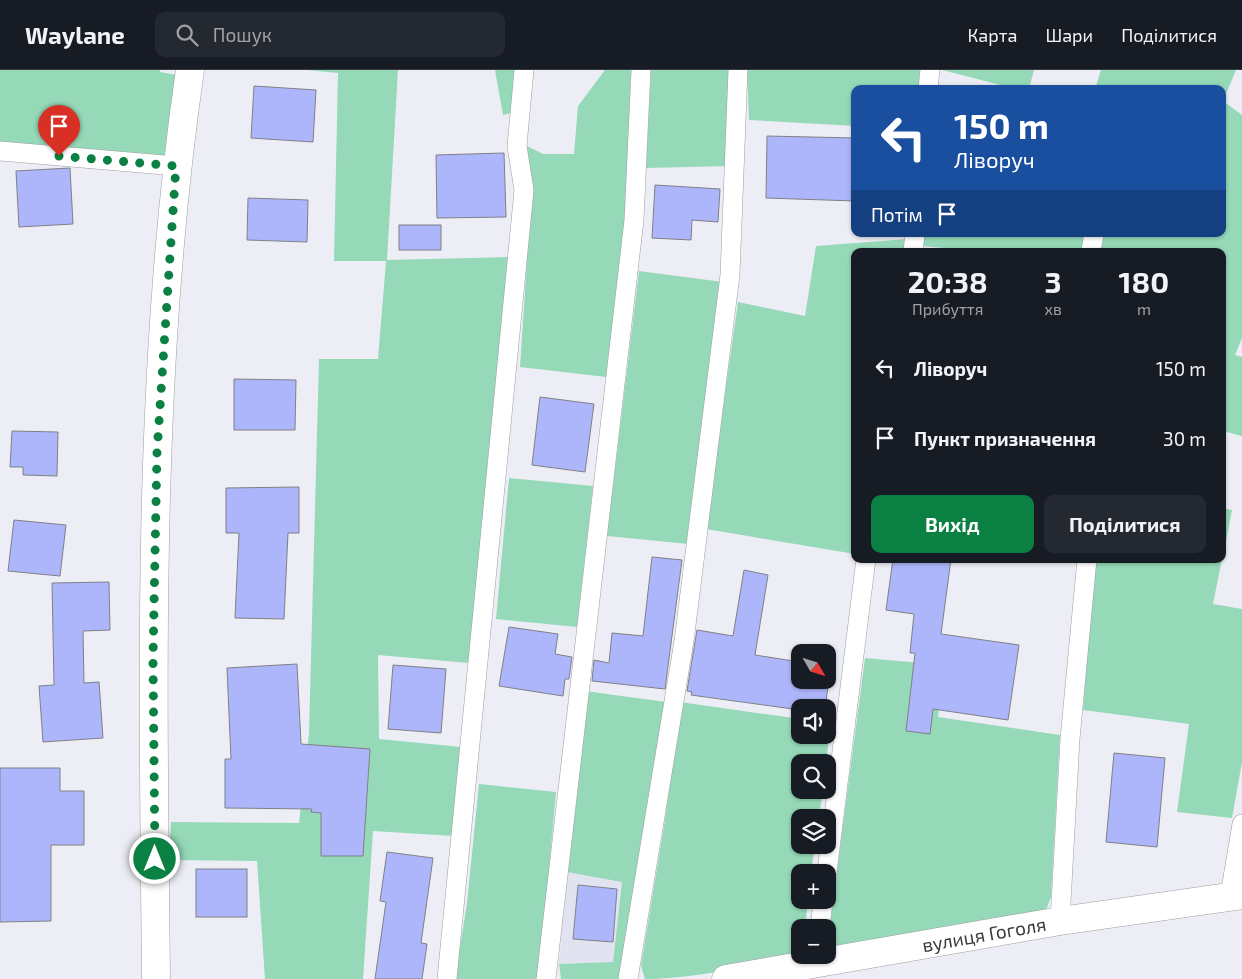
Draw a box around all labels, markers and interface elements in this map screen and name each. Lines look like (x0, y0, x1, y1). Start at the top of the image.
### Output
search box (155, 12, 505, 57)
text: Waylane (25, 20, 125, 49)
icon: search (173, 21, 201, 49)
text: Пошук (213, 23, 272, 46)
text: Карта (967, 24, 1017, 46)
text: Шари (1045, 24, 1093, 46)
text: Поділитися (1121, 24, 1217, 46)
text: 150 m (954, 104, 1049, 146)
pin (38, 105, 80, 156)
icon: left (871, 105, 936, 170)
icon: arrive (45, 112, 73, 140)
text: Ліворуч (954, 146, 1035, 172)
icon: arrive (933, 200, 961, 228)
text: Потім (871, 203, 923, 226)
text: 20:38 (908, 263, 988, 299)
text: 3 (1045, 263, 1062, 299)
text: 180 (1119, 263, 1169, 299)
text: Прибуття (912, 299, 983, 318)
text: хв (1044, 299, 1062, 318)
text: m (1137, 299, 1151, 318)
icon: left (871, 354, 899, 382)
text: Ліворуч (914, 357, 987, 380)
text: 150 m (1156, 357, 1206, 380)
icon: arrive (871, 424, 899, 452)
text: Пункт призначення (914, 427, 1096, 450)
text: 30 m (1163, 427, 1206, 450)
button: Вихід (871, 495, 1034, 553)
button: Поділитися (1044, 495, 1206, 553)
north arrow (791, 644, 836, 689)
map controls (791, 644, 836, 964)
button: sound (791, 699, 836, 744)
button: search (791, 754, 836, 799)
button: layers (791, 809, 836, 854)
position arrow (128, 832, 180, 884)
button: + (791, 864, 836, 909)
street label: вулиця Гоголя (920, 912, 1048, 957)
button: − (791, 919, 836, 964)

